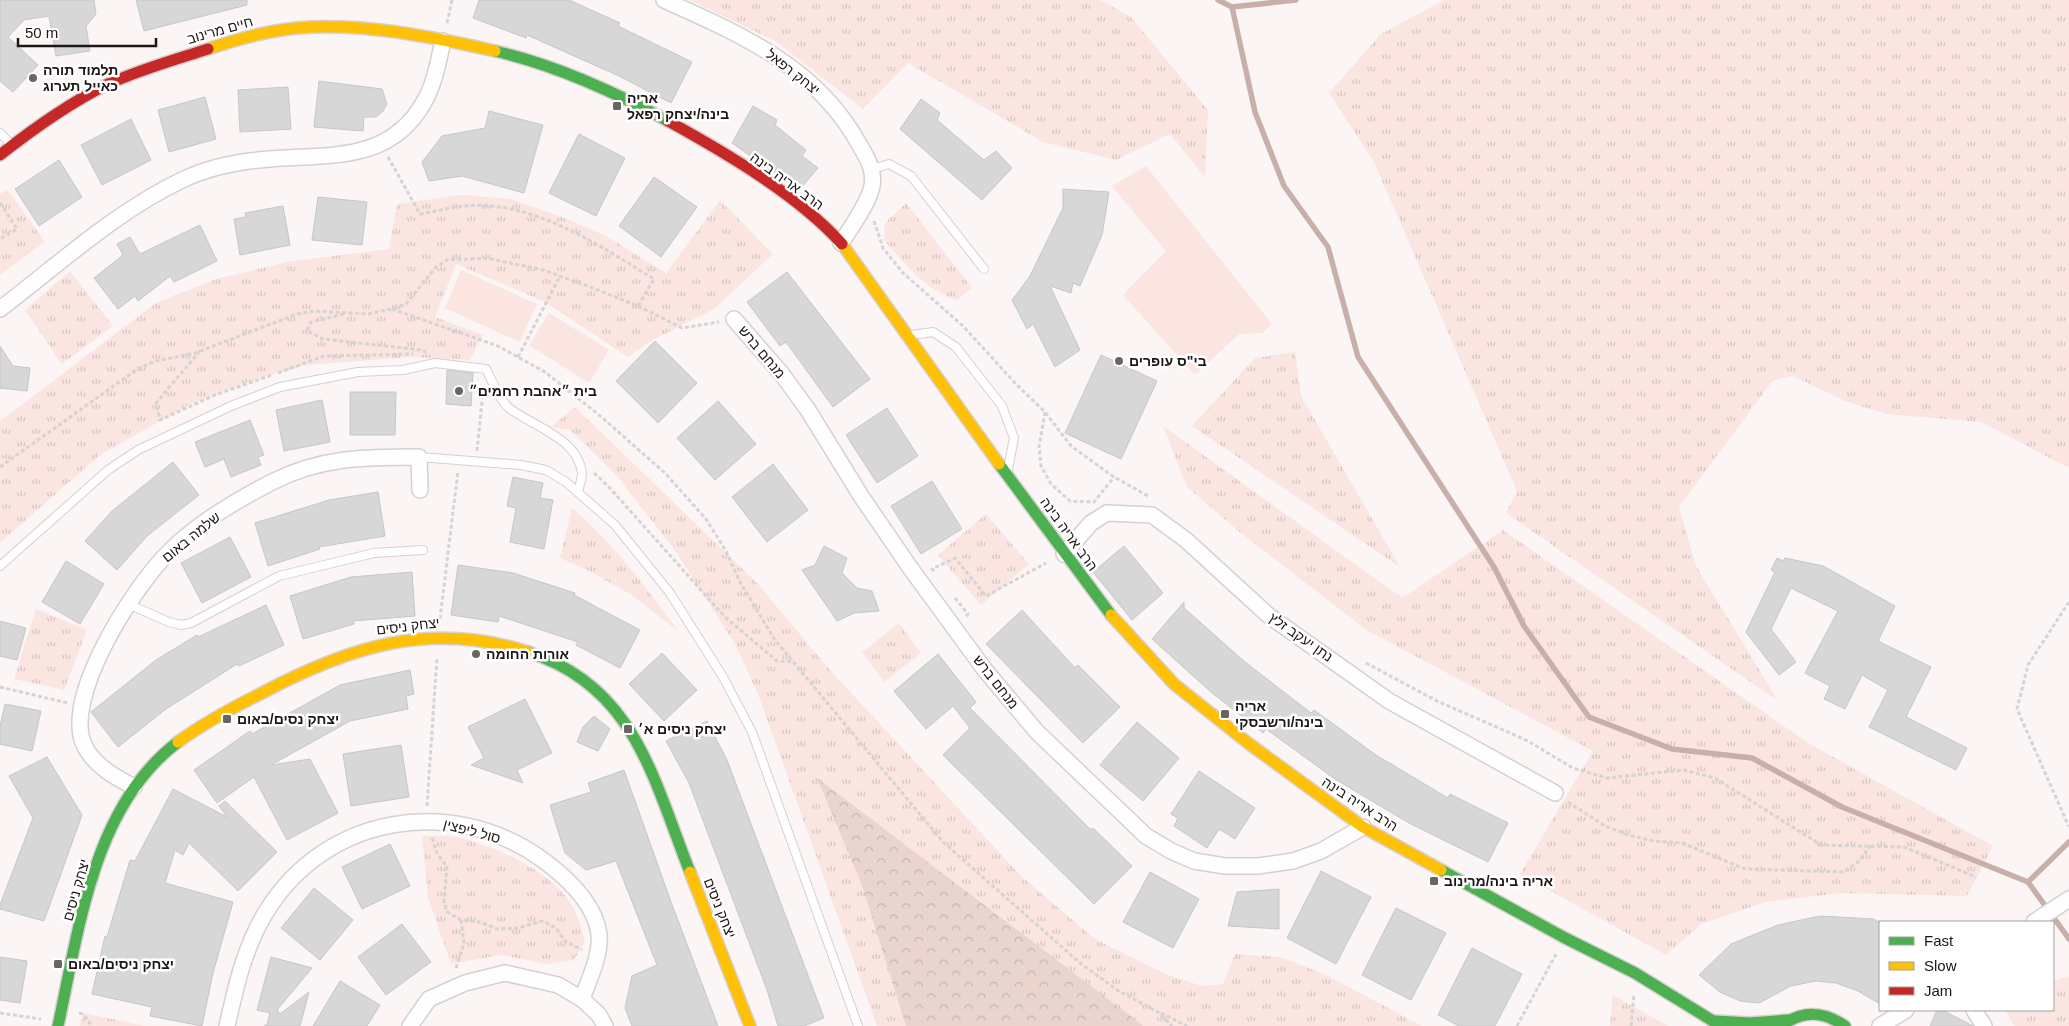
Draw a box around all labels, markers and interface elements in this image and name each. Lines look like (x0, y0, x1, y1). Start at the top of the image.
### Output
street label: חיים מרינוב (185, 13, 255, 47)
scale bar (18, 15, 155, 47)
text: 50 m (25, 24, 58, 41)
street label: יצחק רפאל (763, 46, 823, 98)
place label: תלמוד תורה כאייל תערוג (43, 62, 118, 94)
marker: תלמוד תורה כאייל תערוג (27, 72, 39, 84)
place label: אריה בינה/יצחק רפאל (627, 90, 729, 122)
marker: אריה בינה/יצחק רפאל (611, 100, 623, 112)
street label: הרב אריה בינה (747, 149, 827, 213)
street label: מנחם ברש (735, 322, 789, 382)
place label: בי"ס עופרים (1129, 353, 1207, 369)
marker: בי"ס עופרים (1113, 355, 1125, 367)
place label: בית ״אהבת רחמים״ (469, 383, 597, 399)
marker: בית ״אהבת רחמים״ (453, 385, 465, 397)
street label: הרב אריה בינה (1037, 494, 1101, 574)
street label: שלמה באום (159, 509, 223, 565)
street label: נתן יעקב זלץ (1266, 609, 1336, 665)
street label: יצחק ניסים (376, 614, 440, 638)
place label: אורות החומה (486, 646, 570, 662)
marker: אורות החומה (470, 648, 482, 660)
street label: מנחם ברש (970, 652, 1022, 712)
place label: אריה בינה/ורשבסקי (1235, 698, 1323, 730)
marker: אריה בינה/ורשבסקי (1219, 708, 1231, 720)
place label: יצחק נסים/באום (237, 711, 339, 727)
marker: יצחק נסים/באום (221, 713, 233, 725)
place label: יצחק ניסים א׳ (638, 721, 727, 737)
marker: יצחק ניסים א׳ (622, 723, 634, 735)
street label: הרב אריה בינה (1319, 774, 1401, 834)
street label: סול ליפצין (442, 816, 502, 846)
street label: יצחק ניסים (60, 857, 92, 923)
place label: אריה בינה/מרינוב (1444, 873, 1554, 889)
marker: אריה בינה/מרינוב (1428, 875, 1440, 887)
street label: יצחק ניסים (701, 876, 739, 940)
legend (1879, 921, 2054, 1011)
text: Fast (1924, 932, 1954, 949)
place label: יצחק ניסים/באום (68, 956, 174, 972)
text: Slow (1924, 957, 1957, 974)
marker: יצחק ניסים/באום (52, 958, 64, 970)
text: Jam (1924, 982, 1952, 999)

